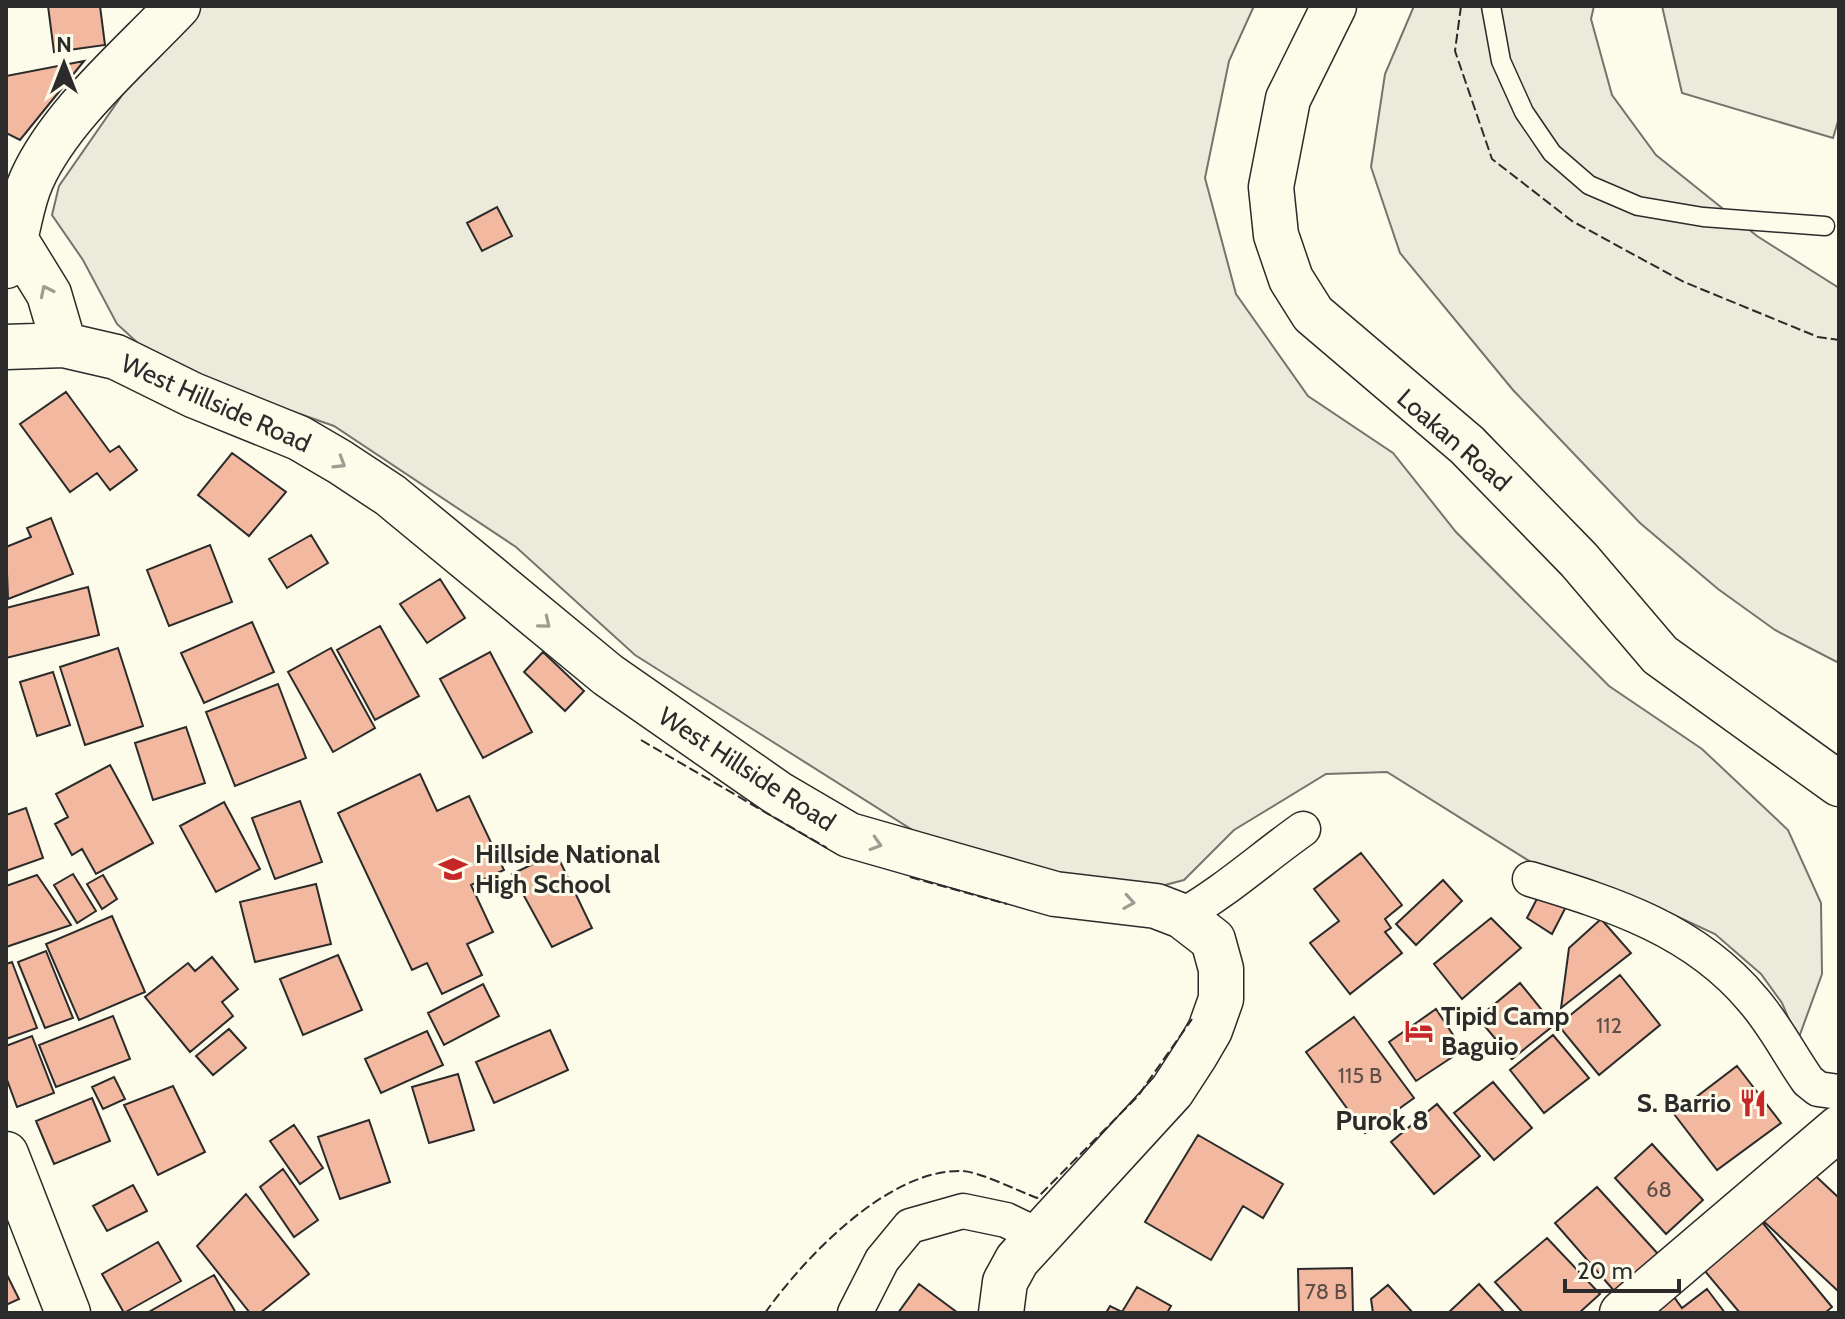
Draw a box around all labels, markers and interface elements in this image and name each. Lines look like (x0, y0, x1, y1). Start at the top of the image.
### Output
north arrow (24, 24, 104, 104)
text: N (56, 31, 72, 58)
one-way arrow (40, 285, 56, 300)
street label: West Hillside Road (116, 347, 316, 459)
street label: Loakan Road (1391, 382, 1517, 498)
one-way arrow (332, 453, 346, 468)
one-way arrow (536, 613, 550, 628)
street label: West Hillside Road (653, 700, 841, 838)
one-way arrow (869, 835, 883, 851)
place label: Hillside National High School (475, 838, 660, 900)
school or university icon: Hillside National High School (438, 854, 468, 884)
one-way arrow (1122, 893, 1136, 910)
place label: Tipid Camp Baguio (1441, 1000, 1570, 1062)
house number: 112 (1596, 1012, 1622, 1039)
hotel icon: Tipid Camp Baguio (1404, 1016, 1434, 1046)
house number: 115 B (1338, 1062, 1382, 1089)
place label: S. Barrio (1637, 1087, 1731, 1119)
restaurant icon: S. Barrio (1738, 1088, 1768, 1118)
district label: Purok 8 (1335, 1103, 1429, 1137)
house number: 68 (1646, 1176, 1672, 1203)
scale bar (1565, 1243, 1679, 1293)
text: 20 m (1577, 1256, 1633, 1285)
house number: 78 B (1305, 1278, 1347, 1305)

